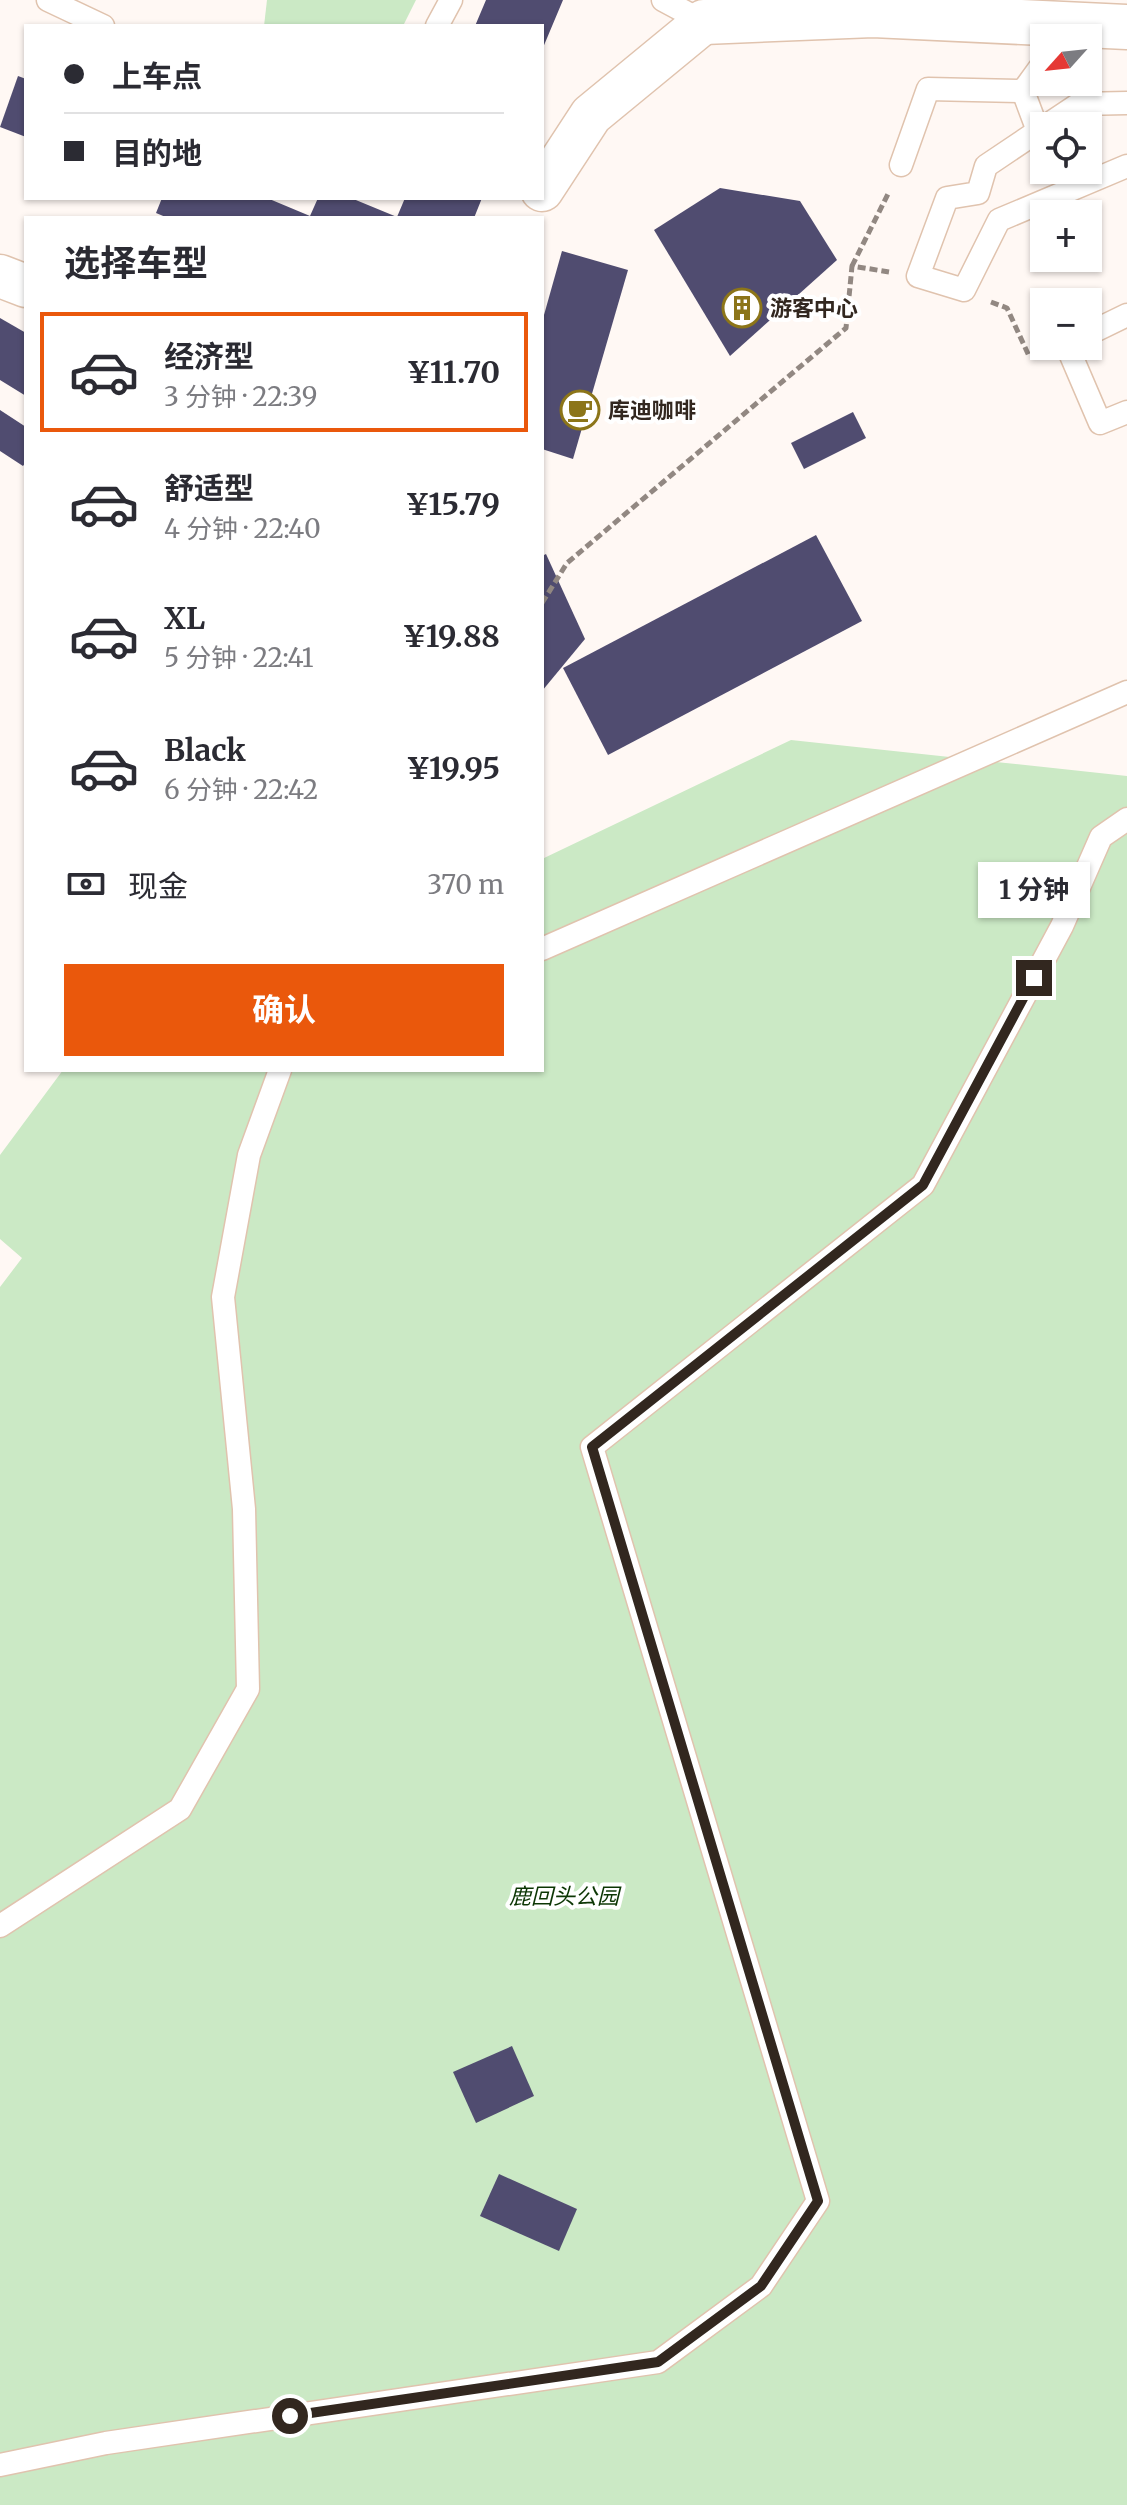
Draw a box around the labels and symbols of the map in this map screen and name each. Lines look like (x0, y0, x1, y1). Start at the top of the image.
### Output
north arrow (1030, 24, 1102, 96)
building icon: 游客中心 (721, 287, 763, 329)
place label: 游客中心 (770, 294, 858, 322)
cafe icon: 库迪咖啡 (559, 389, 601, 431)
place label: 库迪咖啡 (608, 396, 696, 424)
callout: 1 分钟 (978, 862, 1090, 918)
route end (1016, 960, 1052, 996)
park label: 鹿回头公园 (509, 1882, 622, 1910)
route start (272, 2398, 308, 2434)

